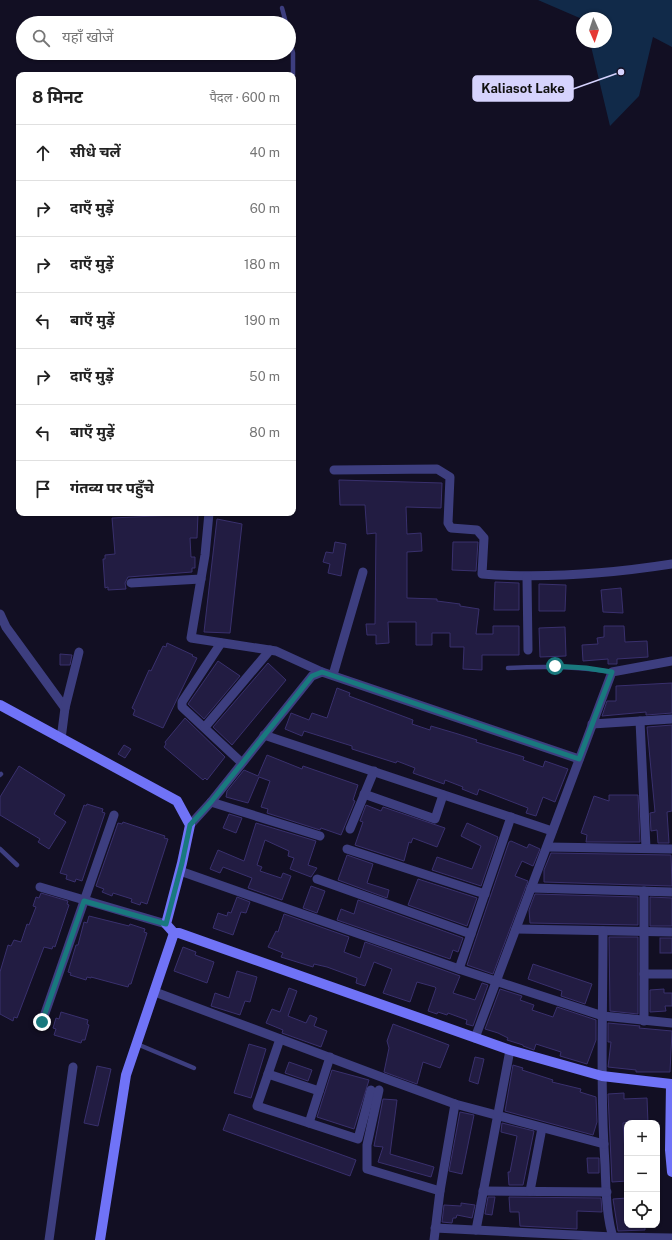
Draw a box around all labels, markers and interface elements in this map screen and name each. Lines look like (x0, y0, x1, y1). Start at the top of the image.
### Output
north arrow (576, 12, 612, 48)
search box (16, 16, 296, 60)
icon: search (30, 27, 52, 49)
text: यहाँ खोजें (62, 28, 113, 45)
callout: Kaliasot Lake (473, 76, 573, 101)
text: Kaliasot Lake (481, 81, 565, 96)
text: 8 मिनट (32, 87, 83, 107)
text: पैदल · 600 m (209, 90, 280, 105)
icon: ahead (32, 142, 54, 164)
text: सीधे चलें (70, 143, 121, 160)
text: 40 m (249, 145, 280, 160)
icon: right (32, 198, 54, 220)
text: दाएँ मुड़ें (70, 199, 114, 216)
text: 60 m (250, 201, 280, 216)
icon: right (32, 254, 54, 276)
text: दाएँ मुड़ें (70, 255, 114, 272)
text: 180 m (244, 257, 280, 272)
icon: left (32, 310, 54, 332)
text: बाएँ मुड़ें (70, 311, 115, 328)
text: 190 m (244, 313, 280, 328)
icon: right (32, 366, 54, 388)
text: दाएँ मुड़ें (70, 367, 114, 384)
text: 50 m (249, 369, 280, 384)
icon: left (32, 422, 54, 444)
text: बाएँ मुड़ें (70, 423, 115, 440)
text: 80 m (249, 425, 280, 440)
icon: arrive (32, 478, 54, 500)
text: गंतव्य पर पहुँचे (70, 479, 154, 496)
route start (546, 657, 564, 675)
route end (33, 1013, 51, 1031)
map controls (624, 1120, 660, 1228)
button: + (624, 1120, 660, 1156)
button: − (624, 1156, 660, 1192)
button: locate (624, 1192, 660, 1228)

